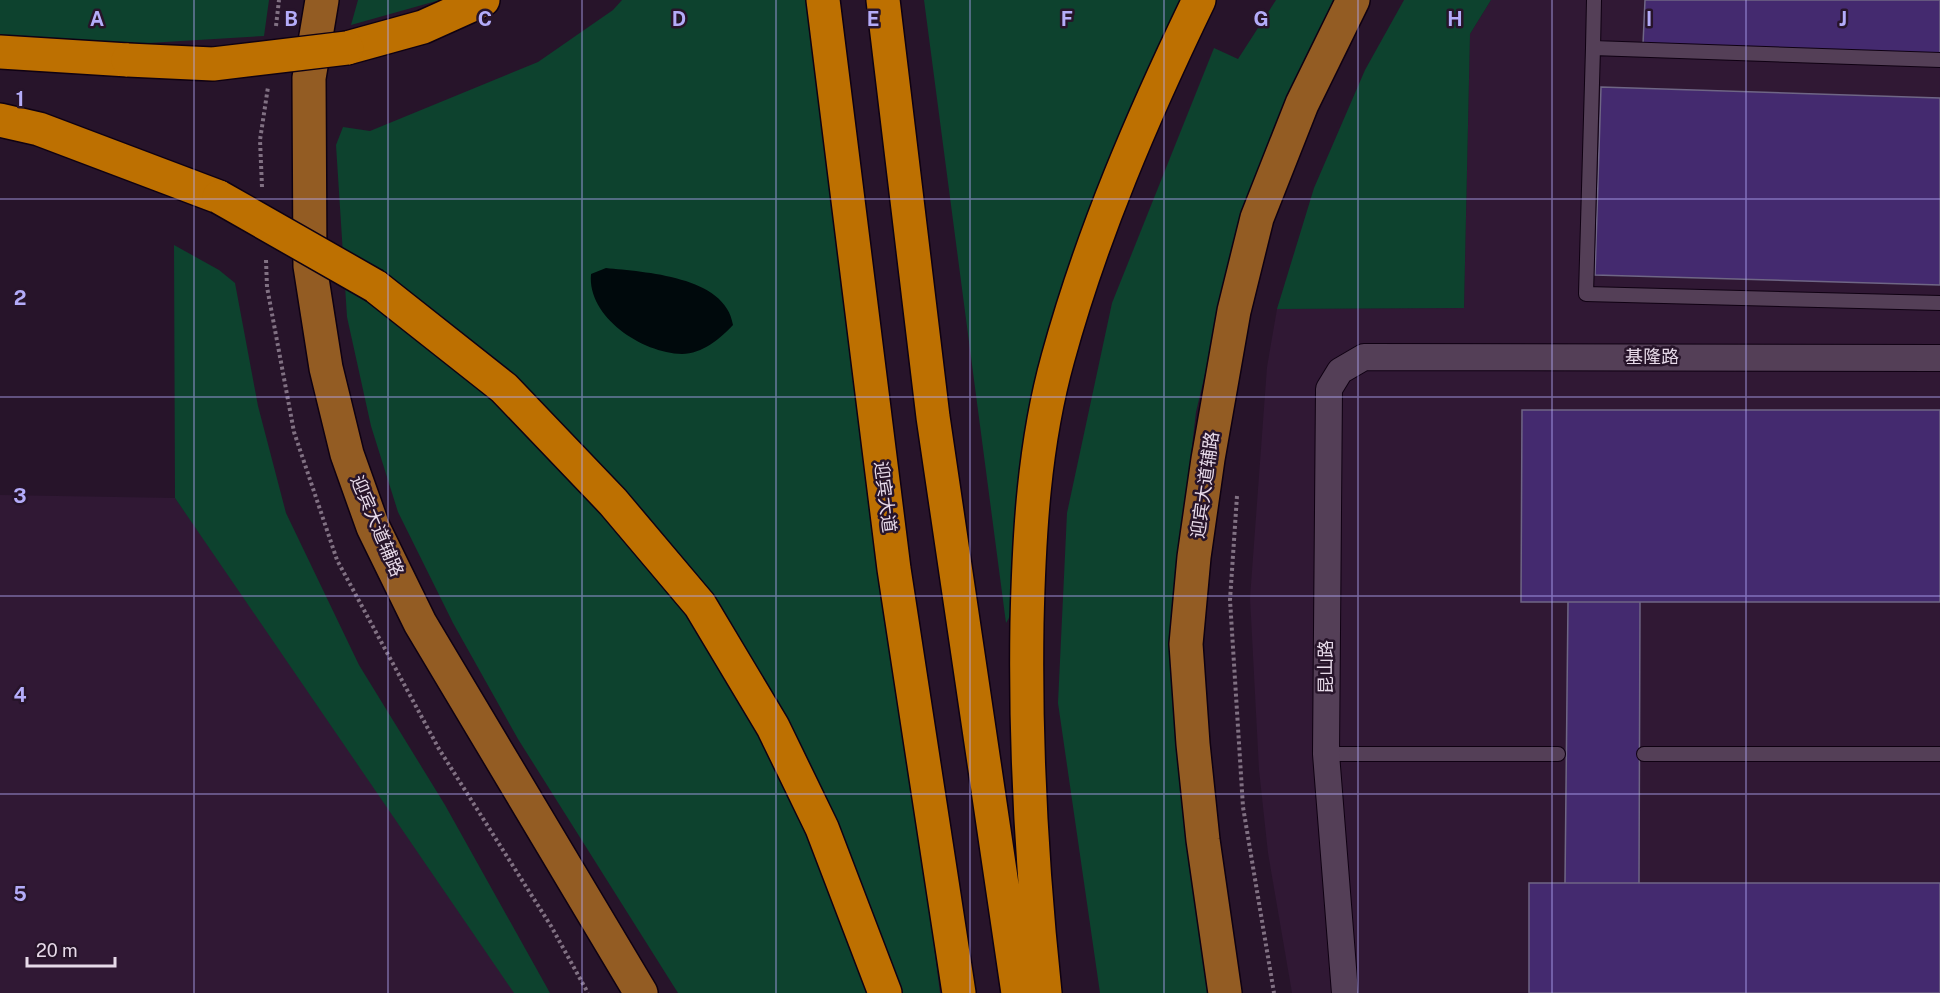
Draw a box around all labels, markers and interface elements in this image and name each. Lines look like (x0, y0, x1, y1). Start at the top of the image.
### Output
text: A (90, 7, 104, 31)
text: B (284, 7, 298, 31)
text: C (478, 7, 492, 31)
text: D (672, 7, 686, 31)
text: E (867, 7, 879, 31)
text: F (1061, 7, 1073, 31)
text: G (1253, 7, 1269, 31)
text: H (1447, 7, 1463, 31)
text: I (1646, 7, 1652, 31)
text: J (1839, 7, 1847, 31)
text: 1 (16, 87, 24, 111)
text: 2 (14, 286, 26, 310)
street label: 基隆路 (1625, 346, 1679, 367)
street label: 迎宾大道辅路 (1187, 430, 1222, 540)
street label: 迎宾大道 (871, 460, 900, 534)
street label: 迎宾大道辅路 (347, 472, 408, 580)
text: 3 (13, 484, 27, 508)
street label: 昆山路 (1315, 640, 1336, 694)
text: 4 (13, 683, 27, 707)
text: 5 (13, 882, 27, 906)
scale bar (27, 930, 116, 968)
text: 20 m (36, 940, 78, 961)

